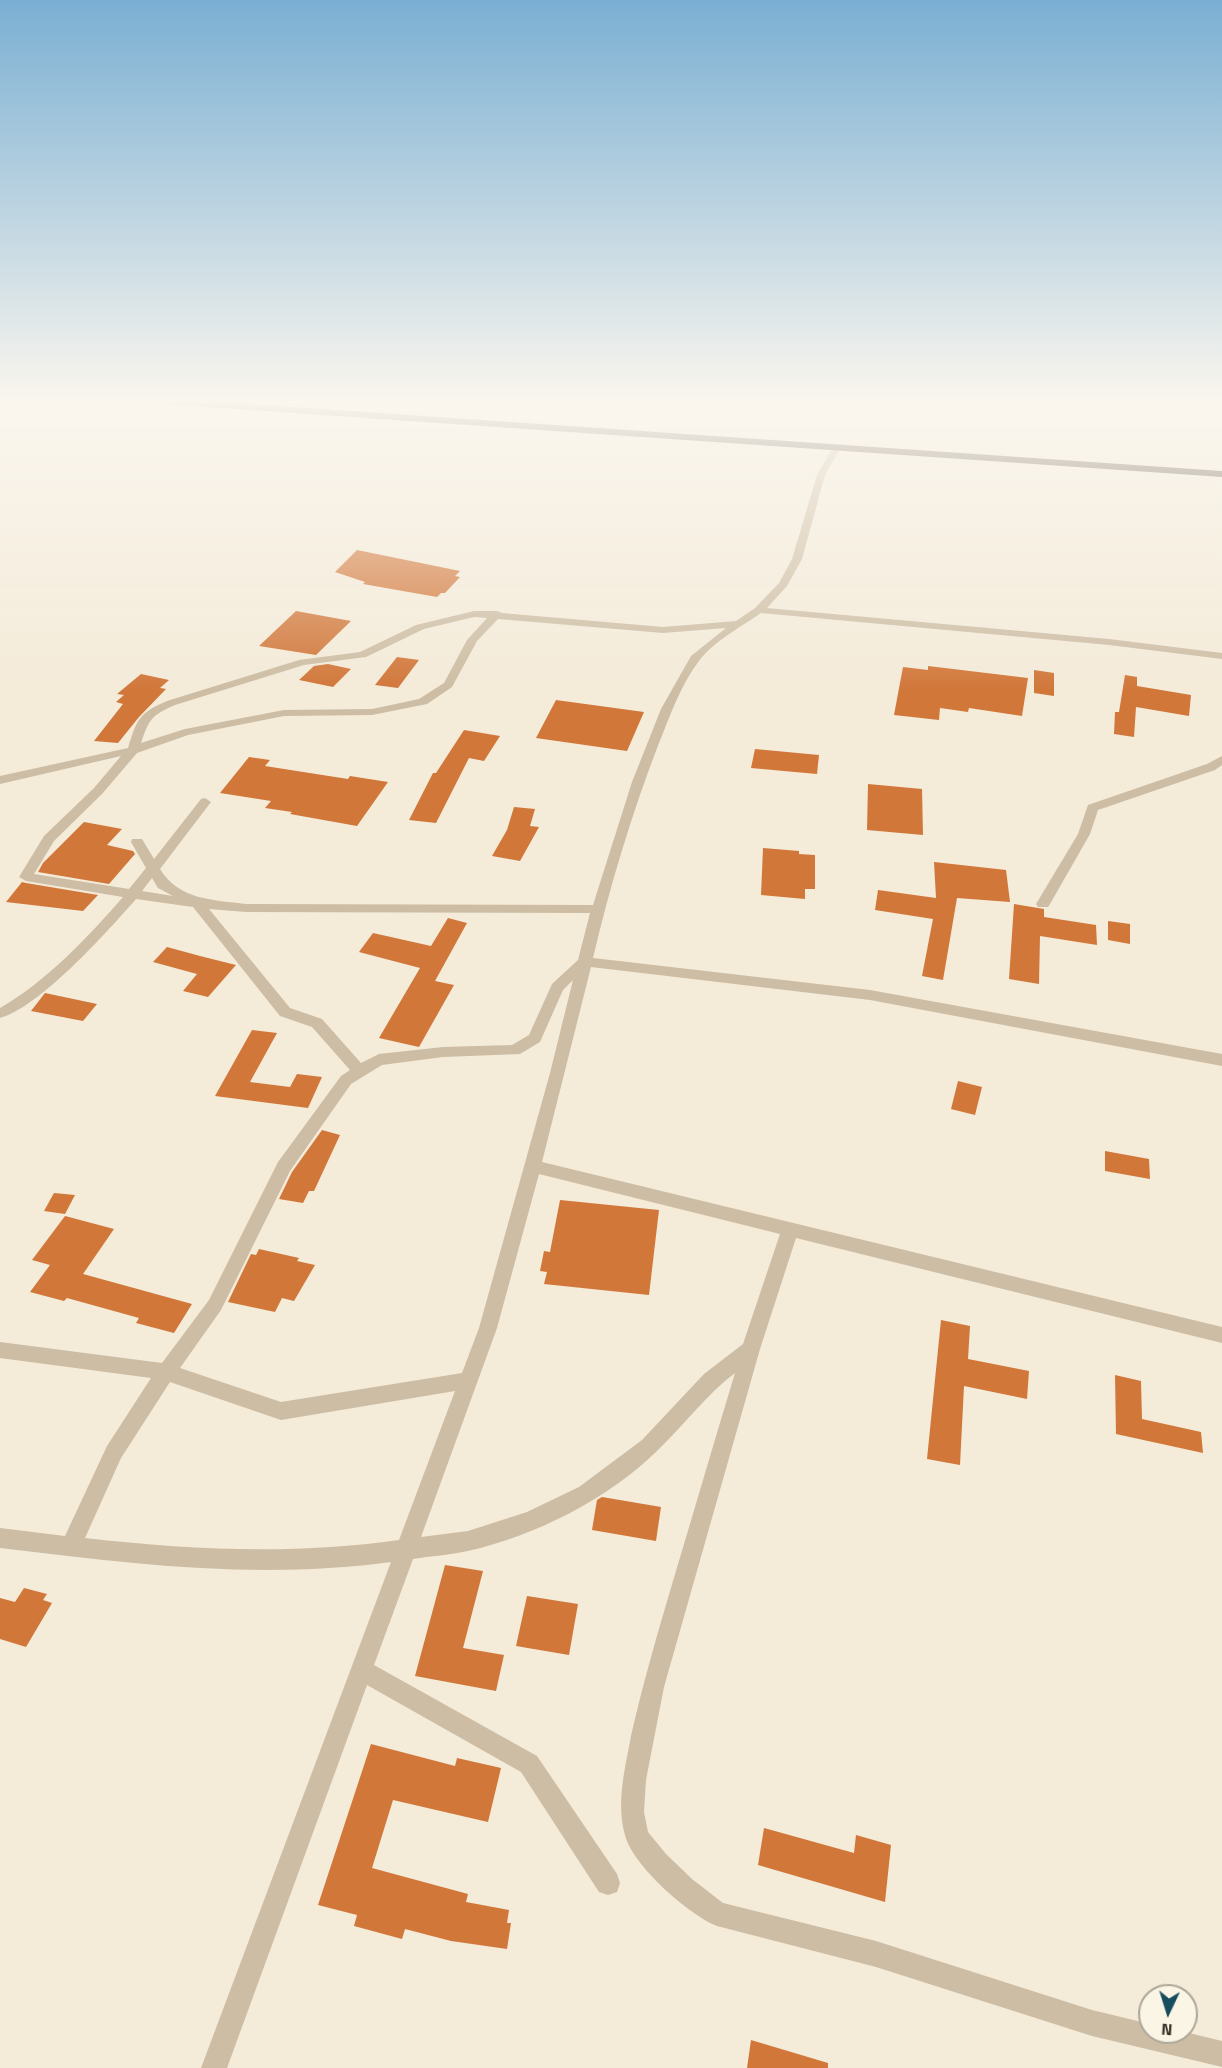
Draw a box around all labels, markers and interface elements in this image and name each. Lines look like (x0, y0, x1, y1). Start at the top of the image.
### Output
north arrow (1138, 1984, 1198, 2044)
text: N (1161, 2018, 1173, 2042)

